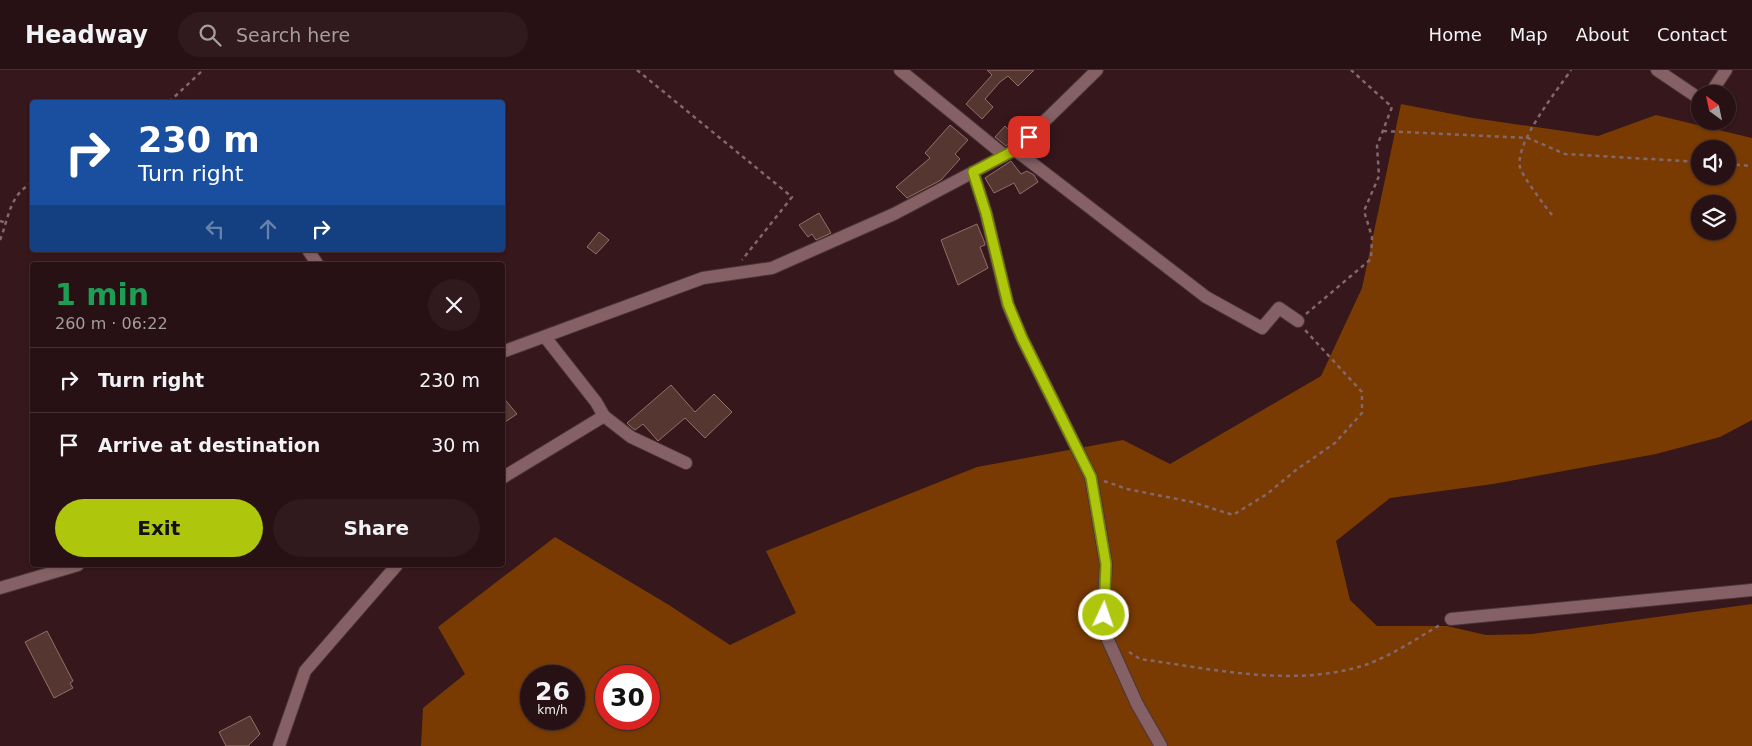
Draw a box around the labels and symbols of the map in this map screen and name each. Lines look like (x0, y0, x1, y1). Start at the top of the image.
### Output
north arrow (1691, 85, 1736, 130)
pin (1008, 116, 1050, 158)
position arrow (1077, 588, 1129, 640)
speed limit sign: 30 (595, 665, 660, 730)

